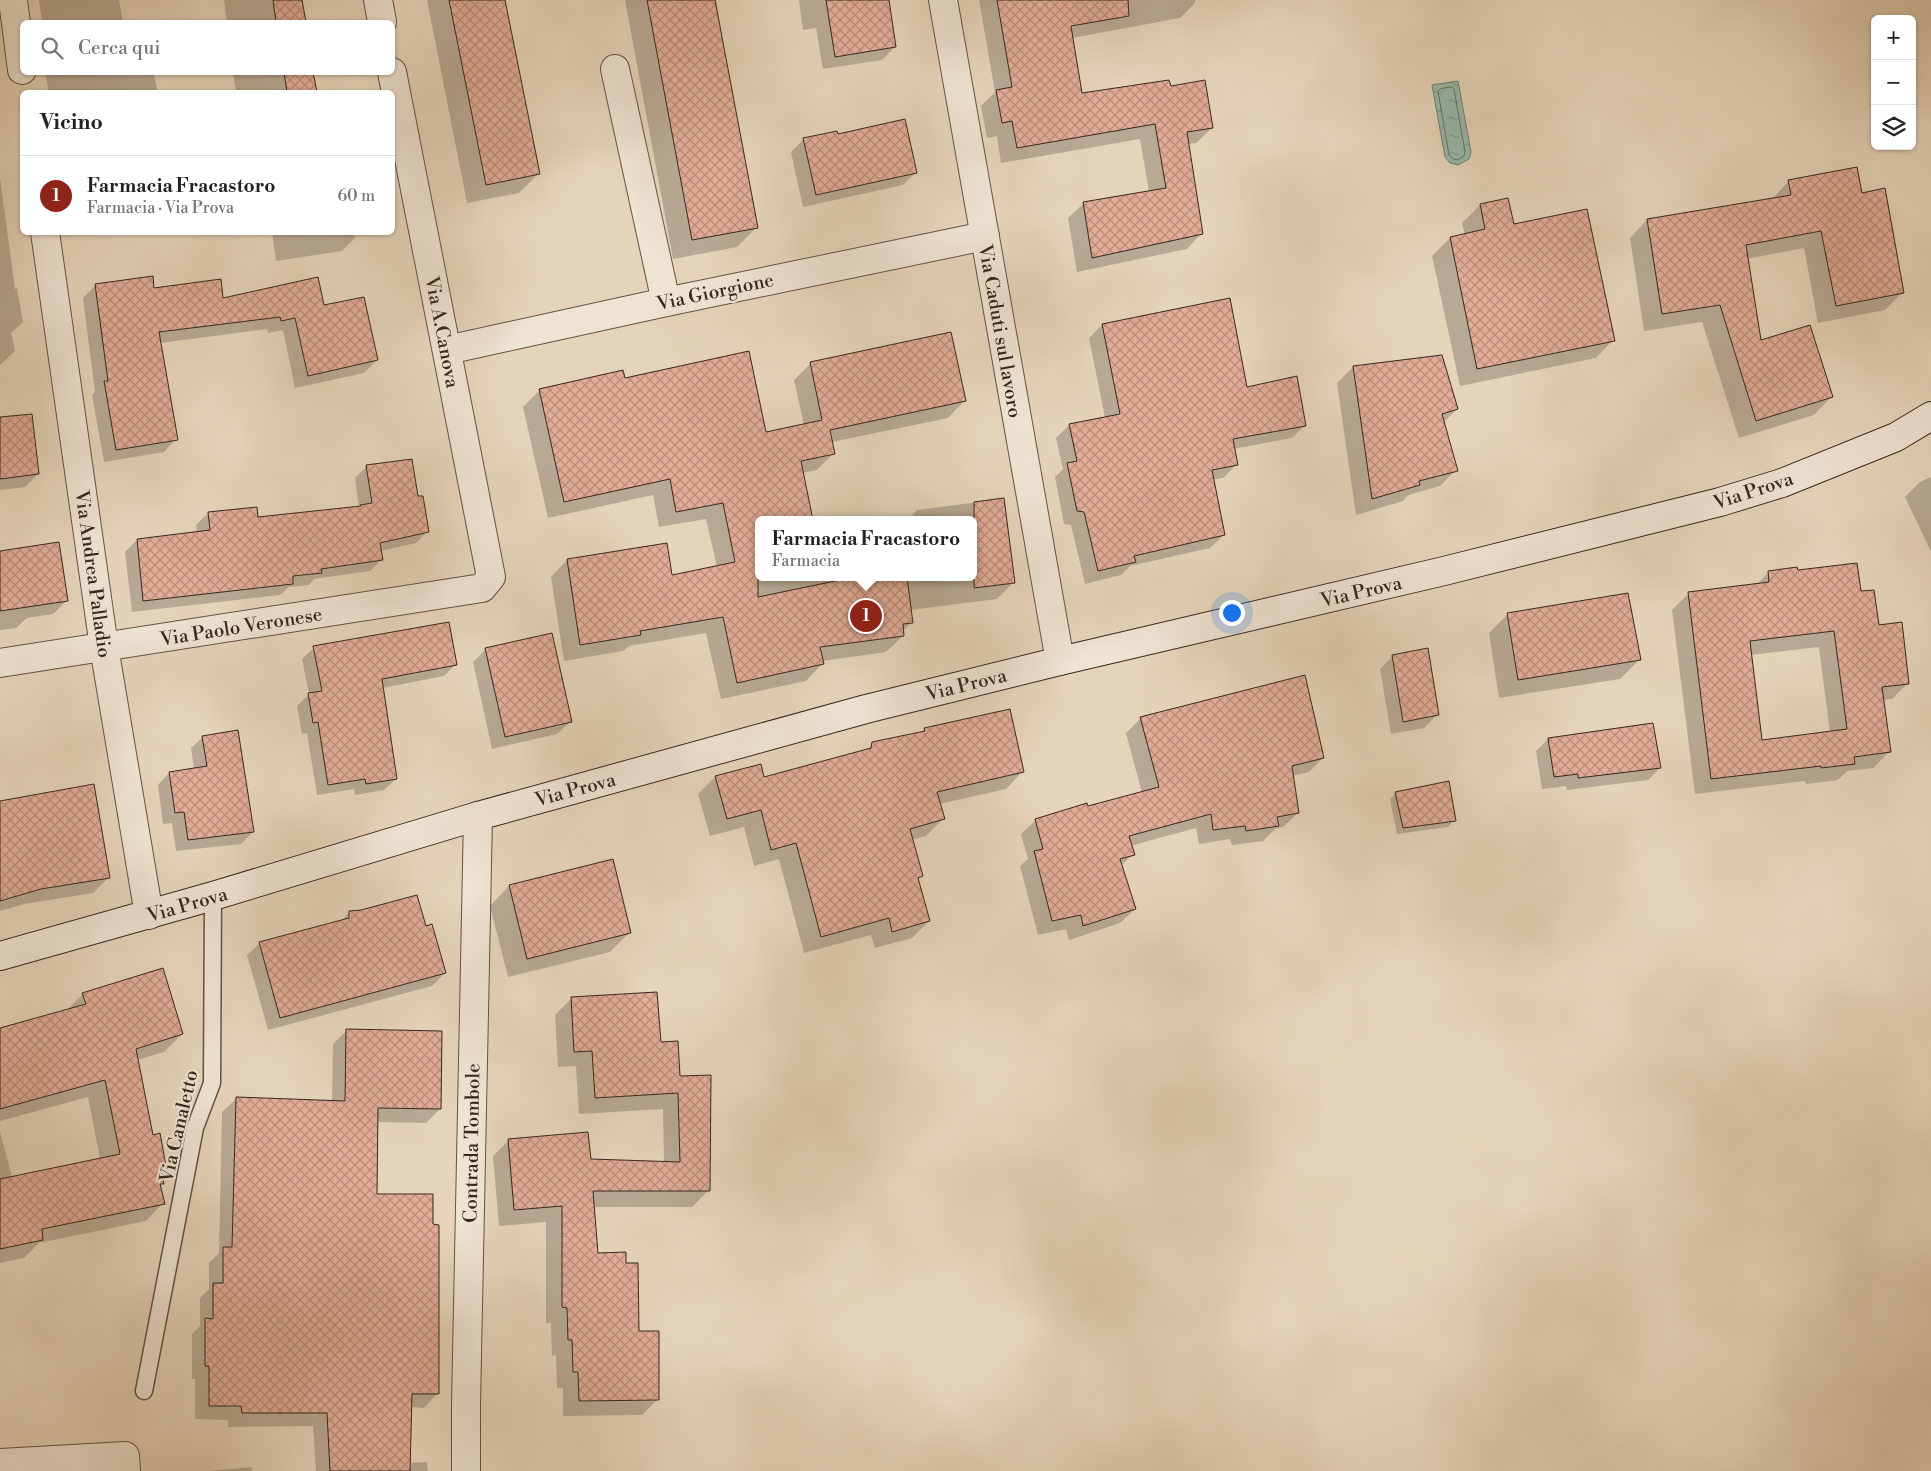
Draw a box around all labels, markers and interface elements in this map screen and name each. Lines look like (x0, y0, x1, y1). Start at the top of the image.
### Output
map controls (1871, 15, 1916, 150)
button: + (1871, 15, 1916, 60)
search box (20, 20, 395, 75)
icon: search (38, 34, 66, 62)
text: Cerca qui (78, 36, 161, 60)
button: − (1871, 60, 1916, 105)
button: layers (1871, 105, 1916, 150)
text: Vicino (40, 110, 103, 136)
text: Farmacia Fracastoro (87, 174, 275, 198)
text: 1 (52, 186, 60, 206)
text: 60 m (337, 186, 375, 206)
text: Farmacia · Via Prova (87, 198, 234, 218)
street label: Via Caduti sul lavoro (973, 242, 1027, 420)
street label: Via Giorgione (654, 268, 776, 316)
street label: Via A.Canova (419, 273, 465, 391)
street label: Via Prova (1709, 467, 1797, 515)
street label: Via Andrea Palladio (69, 488, 117, 659)
popup (755, 516, 977, 581)
text: Farmacia Fracastoro (772, 527, 960, 551)
text: Farmacia (772, 551, 840, 571)
street label: Via Prova (1317, 571, 1405, 613)
pin: 1 (850, 597, 882, 635)
your location (1219, 600, 1245, 626)
street label: Via Paolo Veronese (157, 602, 324, 652)
street label: Via Prova (922, 663, 1010, 707)
street label: Via Prova (531, 768, 619, 813)
street label: Via Prova (143, 882, 231, 928)
street label: Contrada Tombole (459, 1063, 485, 1223)
street label: Via Canaletto (154, 1067, 204, 1186)

